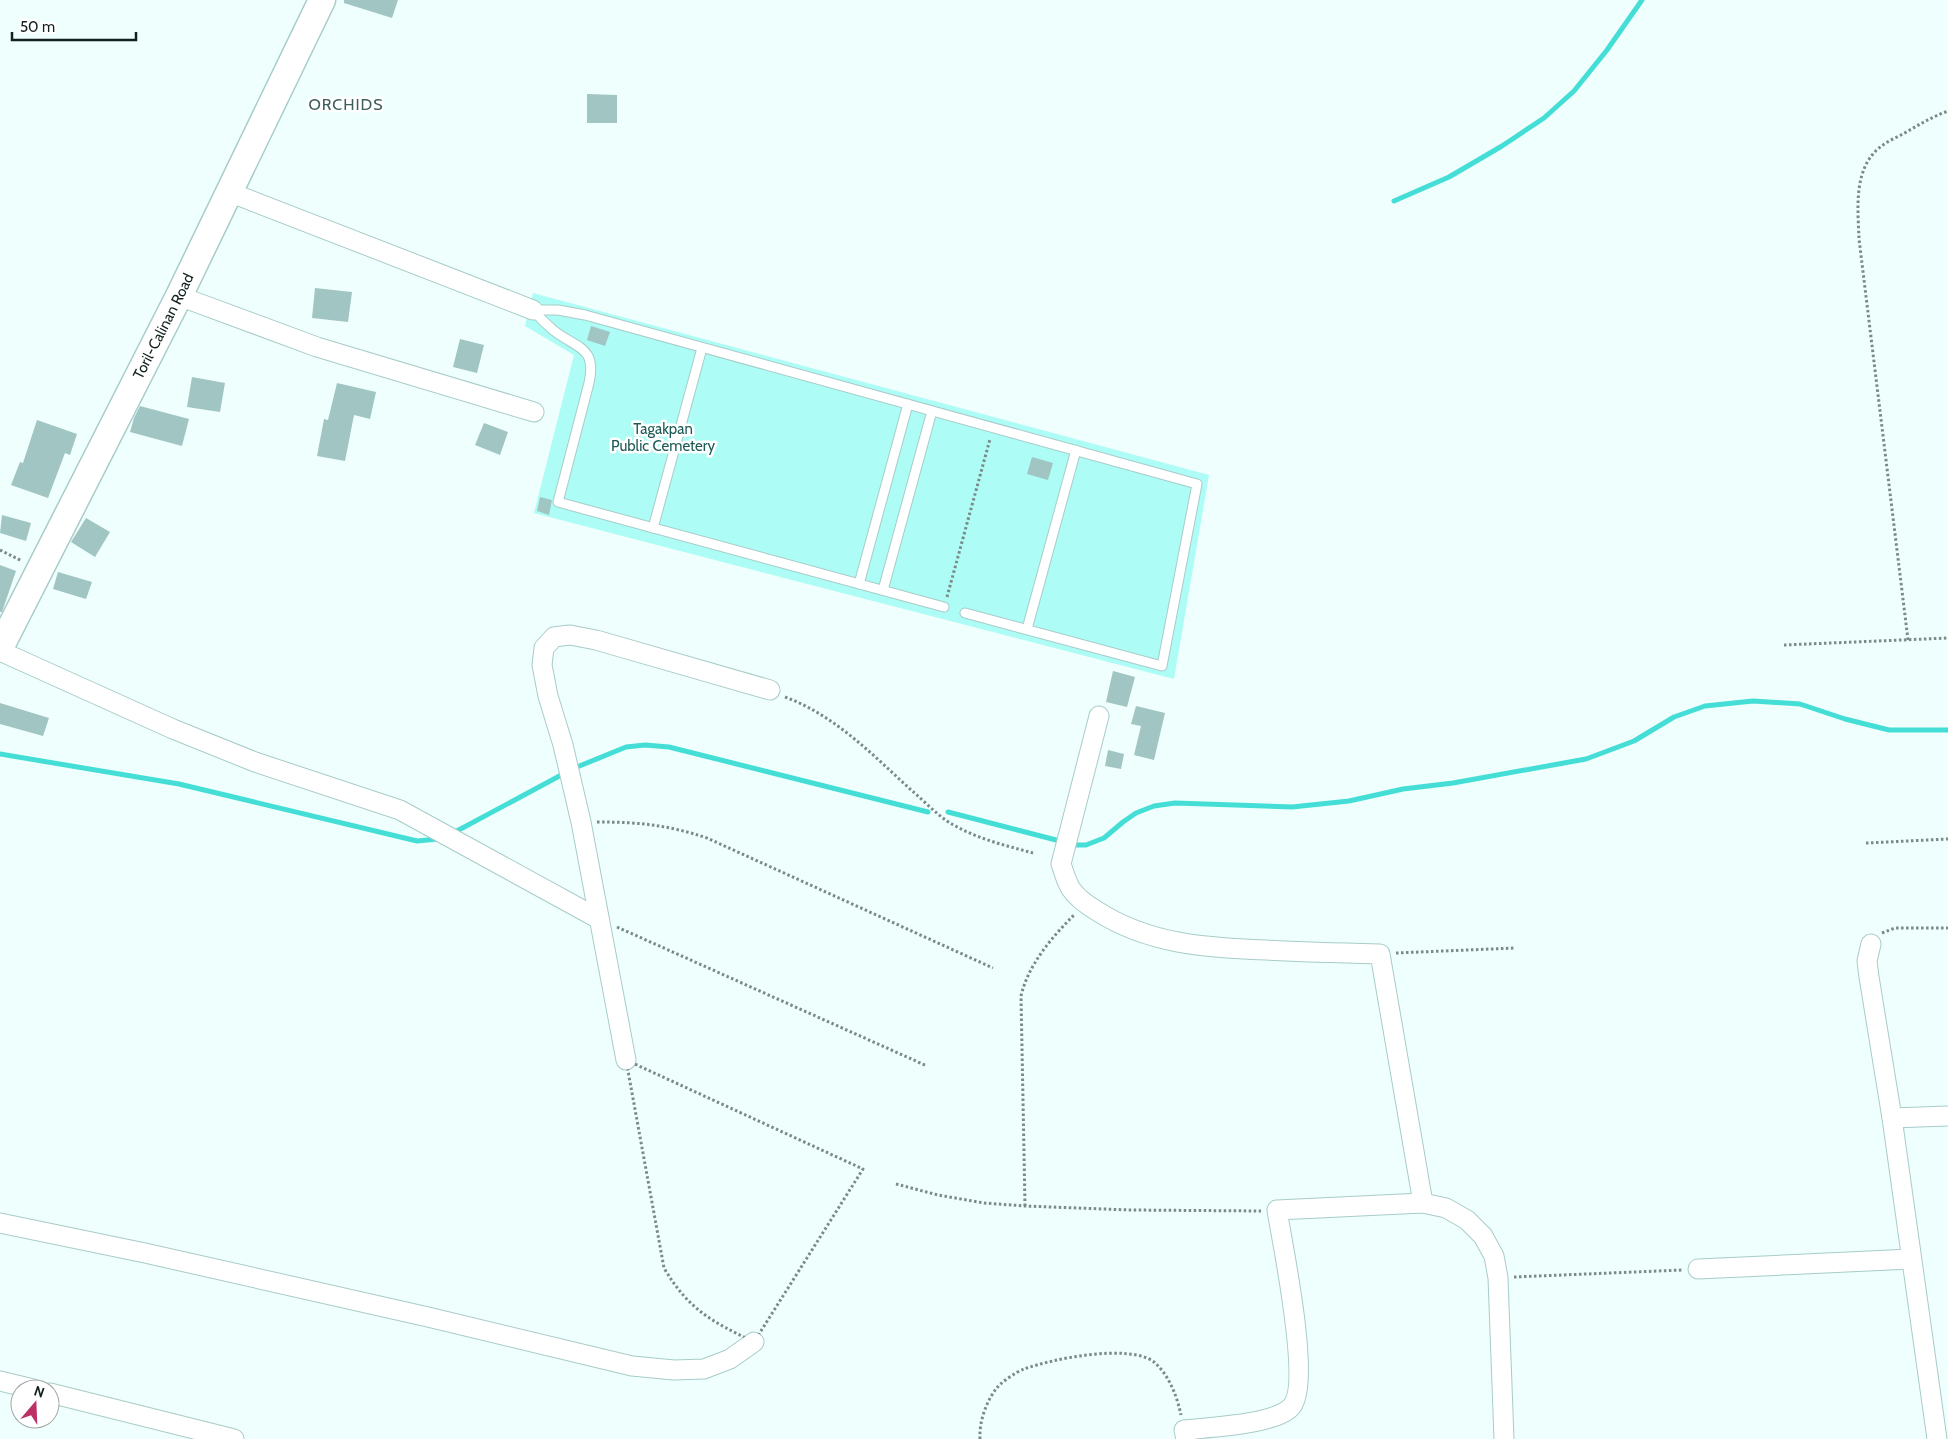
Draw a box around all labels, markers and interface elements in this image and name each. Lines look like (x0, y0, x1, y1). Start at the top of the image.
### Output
scale bar (12, 10, 136, 42)
text: 50 m (20, 18, 55, 36)
district label: ORCHIDS (308, 95, 384, 114)
street label: Toril-Calinan Road (129, 270, 198, 382)
park label: Tagakpan Public Cemetery (611, 420, 715, 455)
north arrow (10, 1379, 60, 1429)
text: N (32, 1382, 47, 1402)

